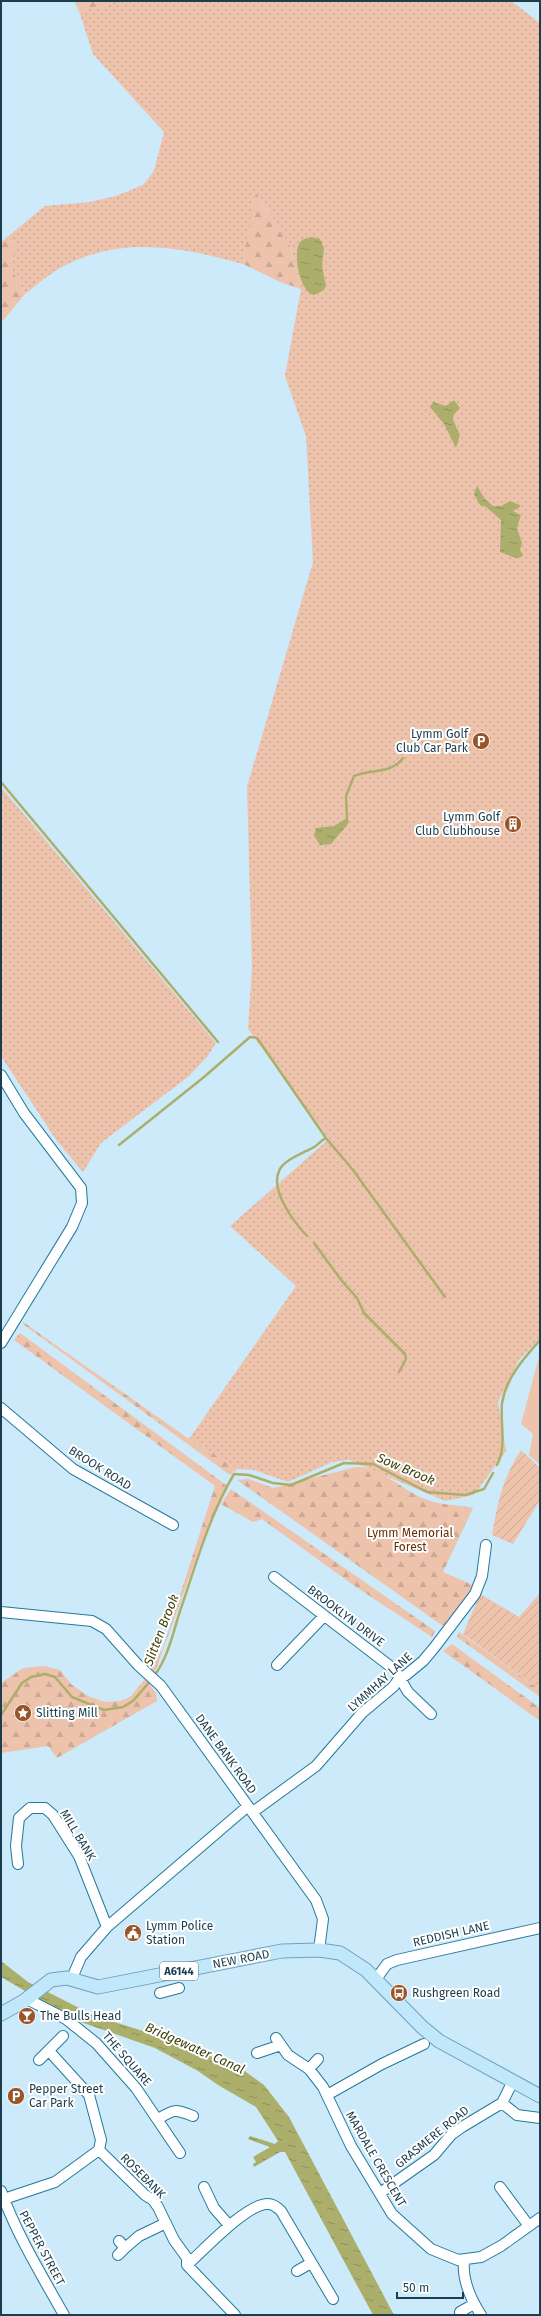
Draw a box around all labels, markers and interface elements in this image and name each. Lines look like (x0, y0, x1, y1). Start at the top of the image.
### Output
place label: Lymm Golf Club Car Park (396, 727, 469, 755)
parking icon: Lymm Golf Club Car Park (471, 731, 491, 751)
place label: Lymm Golf Club Clubhouse (415, 810, 501, 838)
building icon: Lymm Golf Club Clubhouse (503, 814, 523, 834)
street label: BROOK ROAD (66, 1443, 134, 1493)
water label: Sow Brook (374, 1450, 437, 1488)
park label: Lymm Memorial Forest (367, 1526, 453, 1554)
street label: BROOKLYN DRIVE (305, 1583, 387, 1649)
water label: Slitten Brook (140, 1592, 182, 1669)
street label: LYMMHAY LANE (345, 1649, 415, 1715)
place icon: Slitting Mill (13, 1703, 33, 1723)
place label: Slitting Mill (36, 1706, 98, 1720)
street label: DANE BANK ROAD (192, 1712, 260, 1797)
street label: MILL BANK (57, 1807, 99, 1864)
street label: REDDISH LANE (411, 1918, 491, 1950)
place label: Lymm Police Station (146, 1919, 213, 1947)
public building icon: Lymm Police Station (123, 1923, 143, 1943)
street label: NEW ROAD (211, 1947, 271, 1971)
road number: A6144 (160, 1962, 198, 1980)
bus stop icon: Rushgreen Road (389, 1983, 409, 2003)
place label: Rushgreen Road (412, 1986, 500, 2000)
bar icon: The Bulls Head (17, 2006, 37, 2026)
place label: The Bulls Head (40, 2009, 121, 2023)
water label: Bridgewater Canal (143, 2019, 247, 2077)
street label: THE SQUARE (100, 2029, 154, 2089)
place label: Pepper Street Car Park (29, 2082, 104, 2110)
parking icon: Pepper Street Car Park (6, 2086, 26, 2106)
street label: GRASMERE ROAD (392, 2103, 472, 2171)
street label: MARDALE CRESCENT (343, 2109, 409, 2210)
street label: ROSEBANK (118, 2151, 169, 2202)
street label: PEPPER STREET (16, 2208, 68, 2289)
scale bar (397, 2274, 463, 2300)
text: 50 m (403, 2281, 429, 2295)

